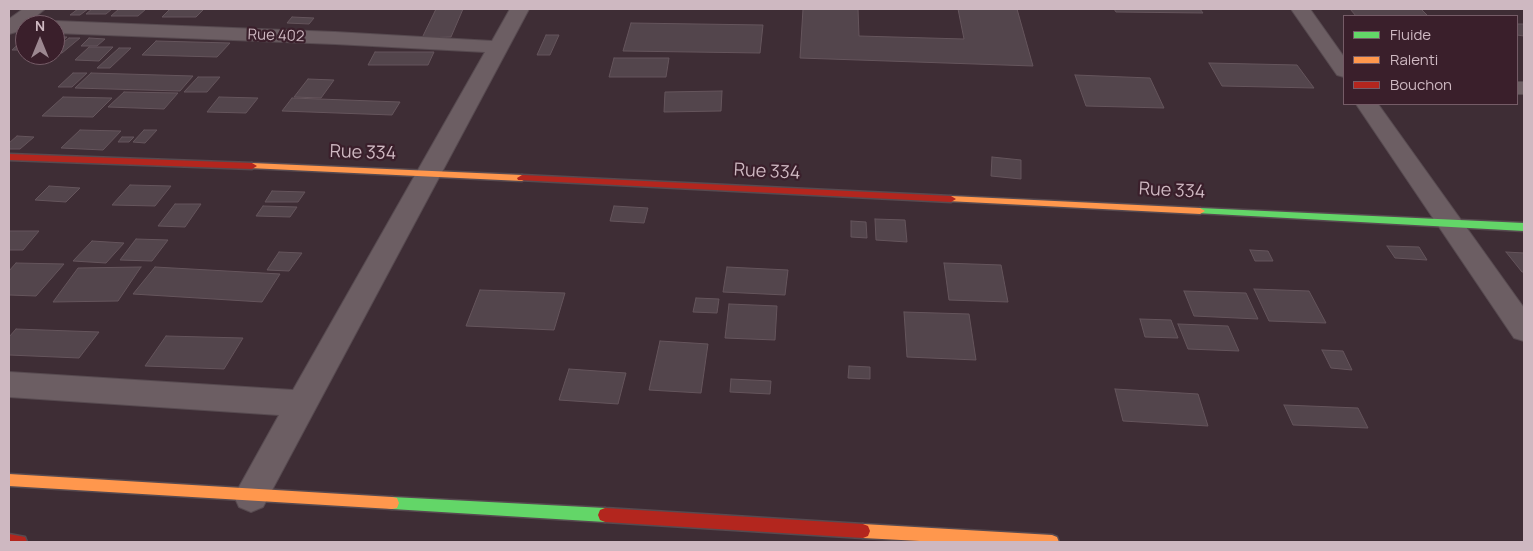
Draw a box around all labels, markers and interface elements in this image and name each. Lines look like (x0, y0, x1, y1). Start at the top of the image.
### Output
north arrow (15, 15, 65, 65)
legend (1343, 15, 1518, 105)
text: N (35, 16, 45, 35)
text: Fluide (1390, 24, 1431, 45)
street label: Rue 402 (247, 26, 305, 46)
text: Ralenti (1390, 49, 1438, 70)
text: Bouchon (1390, 74, 1452, 95)
street label: Rue 334 (329, 141, 397, 165)
street label: Rue 334 (733, 159, 801, 185)
street label: Rue 334 (1138, 178, 1206, 204)

